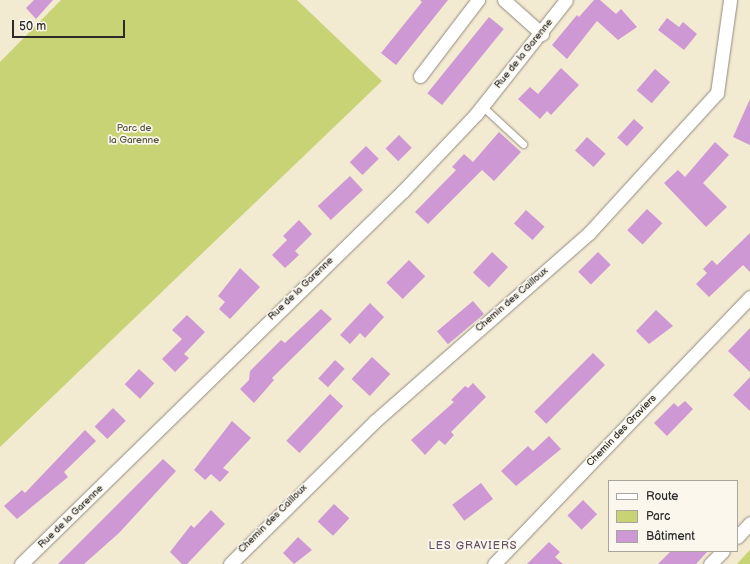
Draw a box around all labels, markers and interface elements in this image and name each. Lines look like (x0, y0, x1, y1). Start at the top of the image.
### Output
scale bar (14, 12, 127, 38)
street label: Rue de la Garenne (492, 17, 556, 91)
text: 50 m (19, 19, 46, 34)
park label: Parc de la Garenne (109, 122, 159, 146)
street label: Rue de la Garenne (266, 255, 336, 323)
street label: Chemin des Cailloux (473, 265, 551, 335)
street label: Chemin des Graviers (585, 393, 659, 469)
legend (608, 480, 738, 552)
street label: Chemin des Cailloux (236, 482, 310, 556)
street label: Rue de la Garenne (36, 483, 106, 551)
text: Route (646, 489, 678, 504)
text: Parc (646, 509, 670, 524)
text: Bâtiment (646, 529, 695, 544)
district label: LES GRAVIERS (429, 539, 517, 553)

